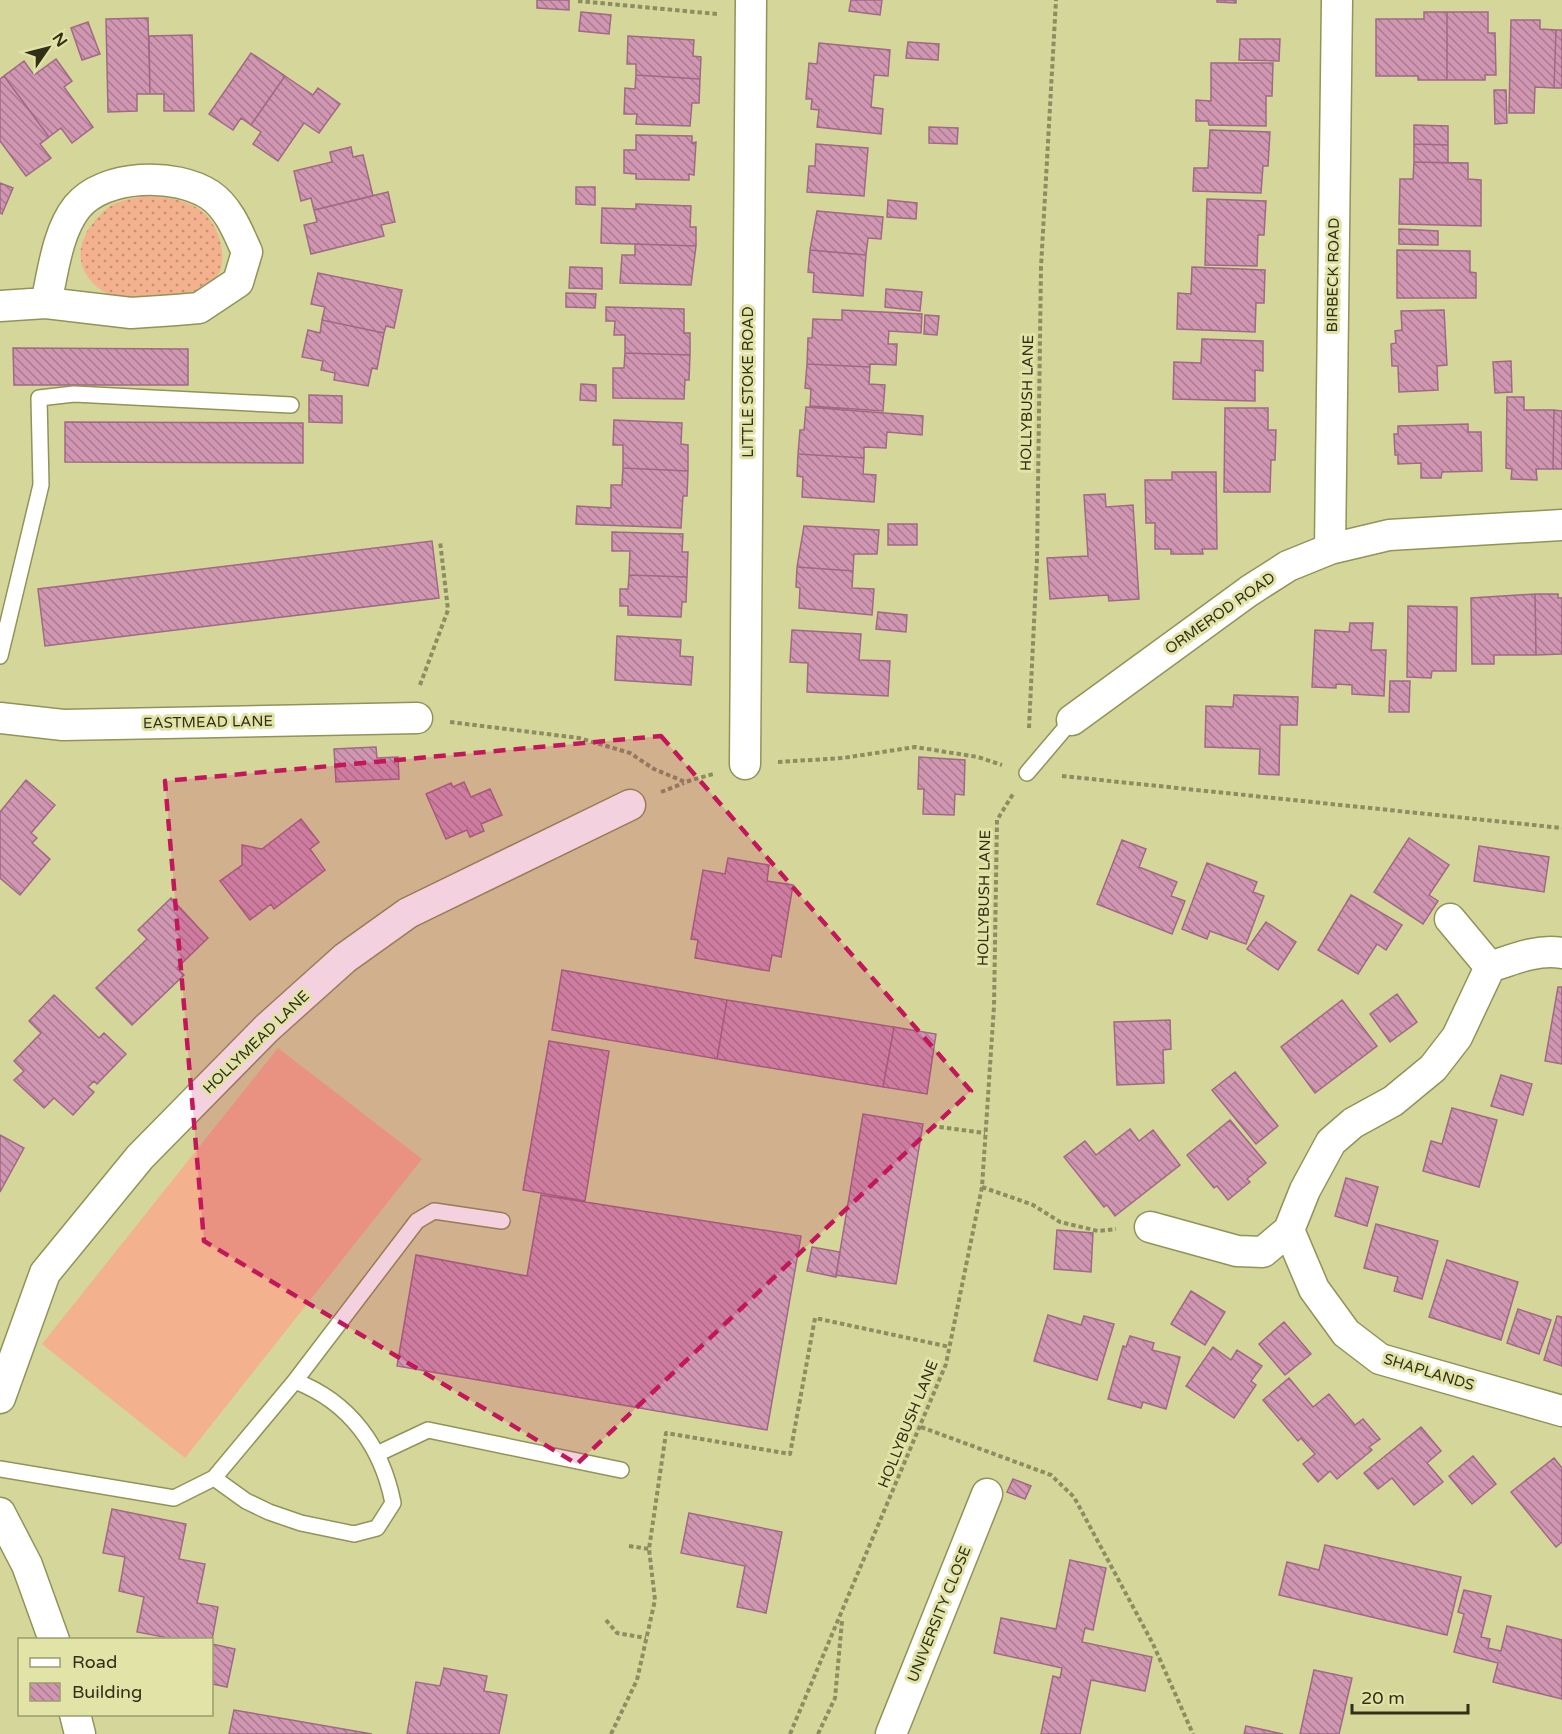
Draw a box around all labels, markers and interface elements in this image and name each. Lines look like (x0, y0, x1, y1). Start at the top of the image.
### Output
north arrow (18, 18, 78, 78)
text: N (48, 29, 71, 51)
street label: BIRBECK ROAD (1323, 218, 1343, 332)
street label: LITTLE STOKE ROAD (739, 306, 757, 458)
street label: HOLLYBUSH LANE (1017, 335, 1037, 471)
street label: ORMEROD ROAD (1162, 568, 1278, 658)
street label: EASTMEAD LANE (143, 712, 273, 732)
street label: HOLLYBUSH LANE (974, 830, 994, 966)
street label: HOLLYMEAD LANE (199, 987, 313, 1097)
street label: SHAPLANDS (1381, 1350, 1477, 1394)
street label: HOLLYBUSH LANE (874, 1357, 942, 1491)
street label: UNIVERSITY CLOSE (903, 1543, 975, 1685)
legend (18, 1638, 213, 1716)
text: Road (72, 1651, 117, 1673)
scale bar (1352, 1677, 1468, 1715)
text: Building (72, 1681, 142, 1703)
text: 20 m (1361, 1687, 1405, 1709)

